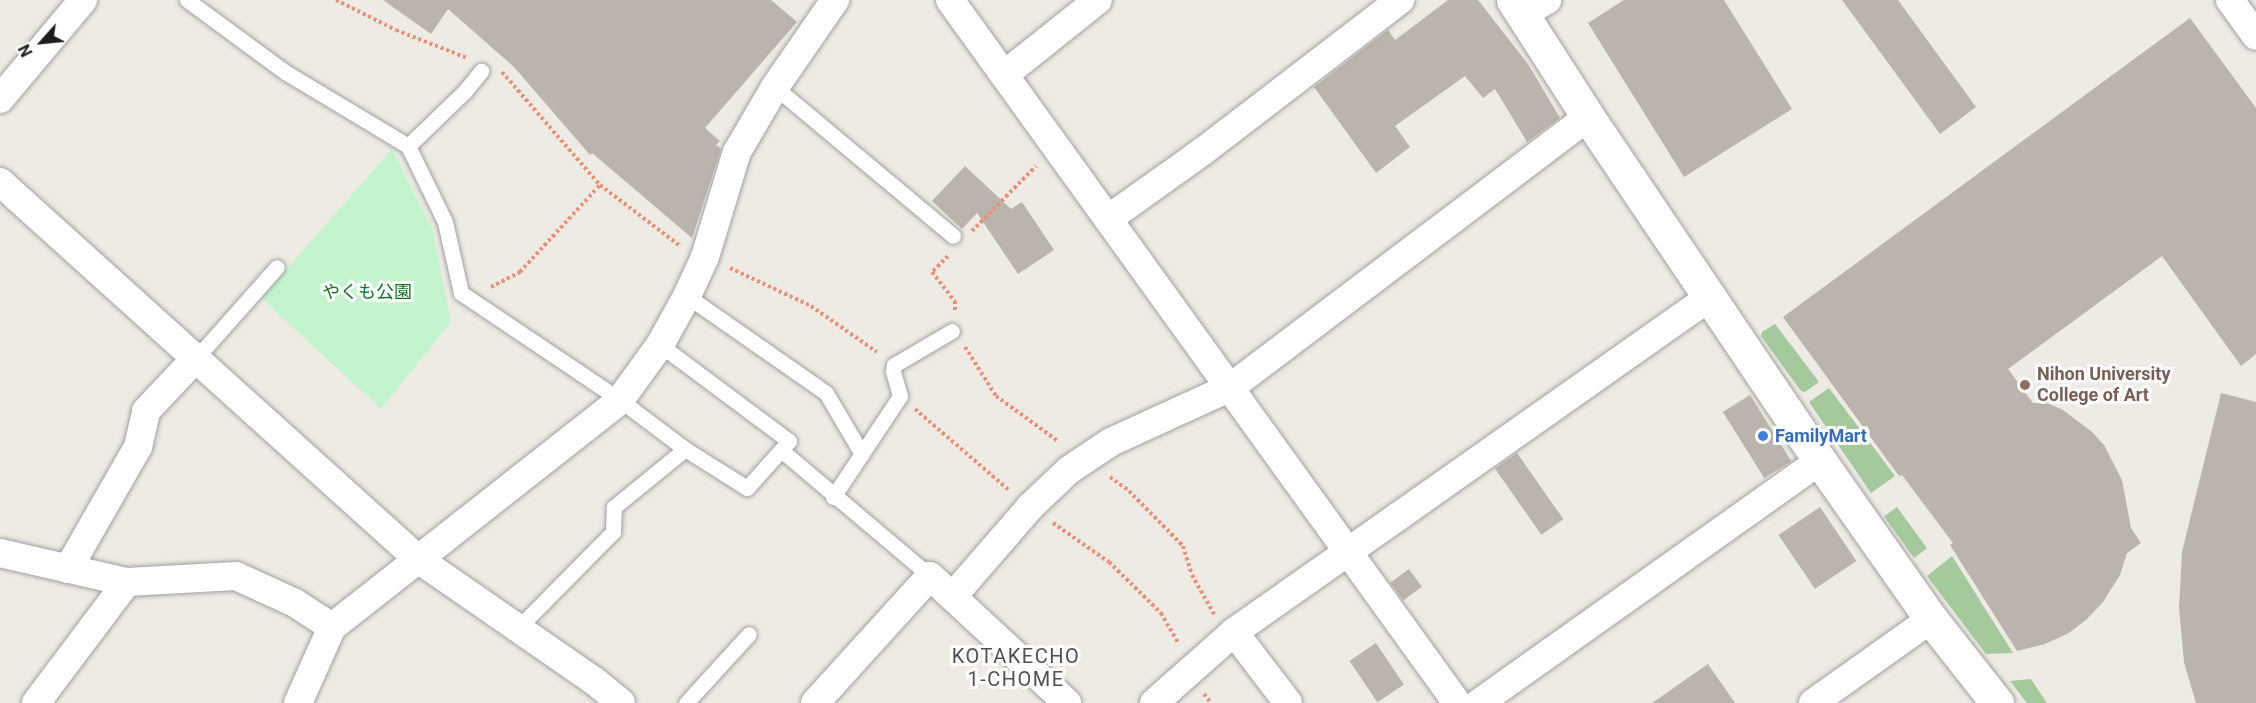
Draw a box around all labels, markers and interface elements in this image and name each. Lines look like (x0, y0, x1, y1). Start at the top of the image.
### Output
north arrow (12, 12, 72, 72)
text: N (14, 41, 37, 60)
park label: やくも公園 (322, 281, 412, 303)
place label: Nihon University College of Art (2037, 364, 2170, 406)
marker: Nihon University College of Art (2018, 378, 2032, 392)
place label: FamilyMart (1775, 425, 1867, 447)
marker: FamilyMart (1756, 429, 1770, 443)
district label: KOTAKECHO 1-CHOME (952, 644, 1080, 691)

